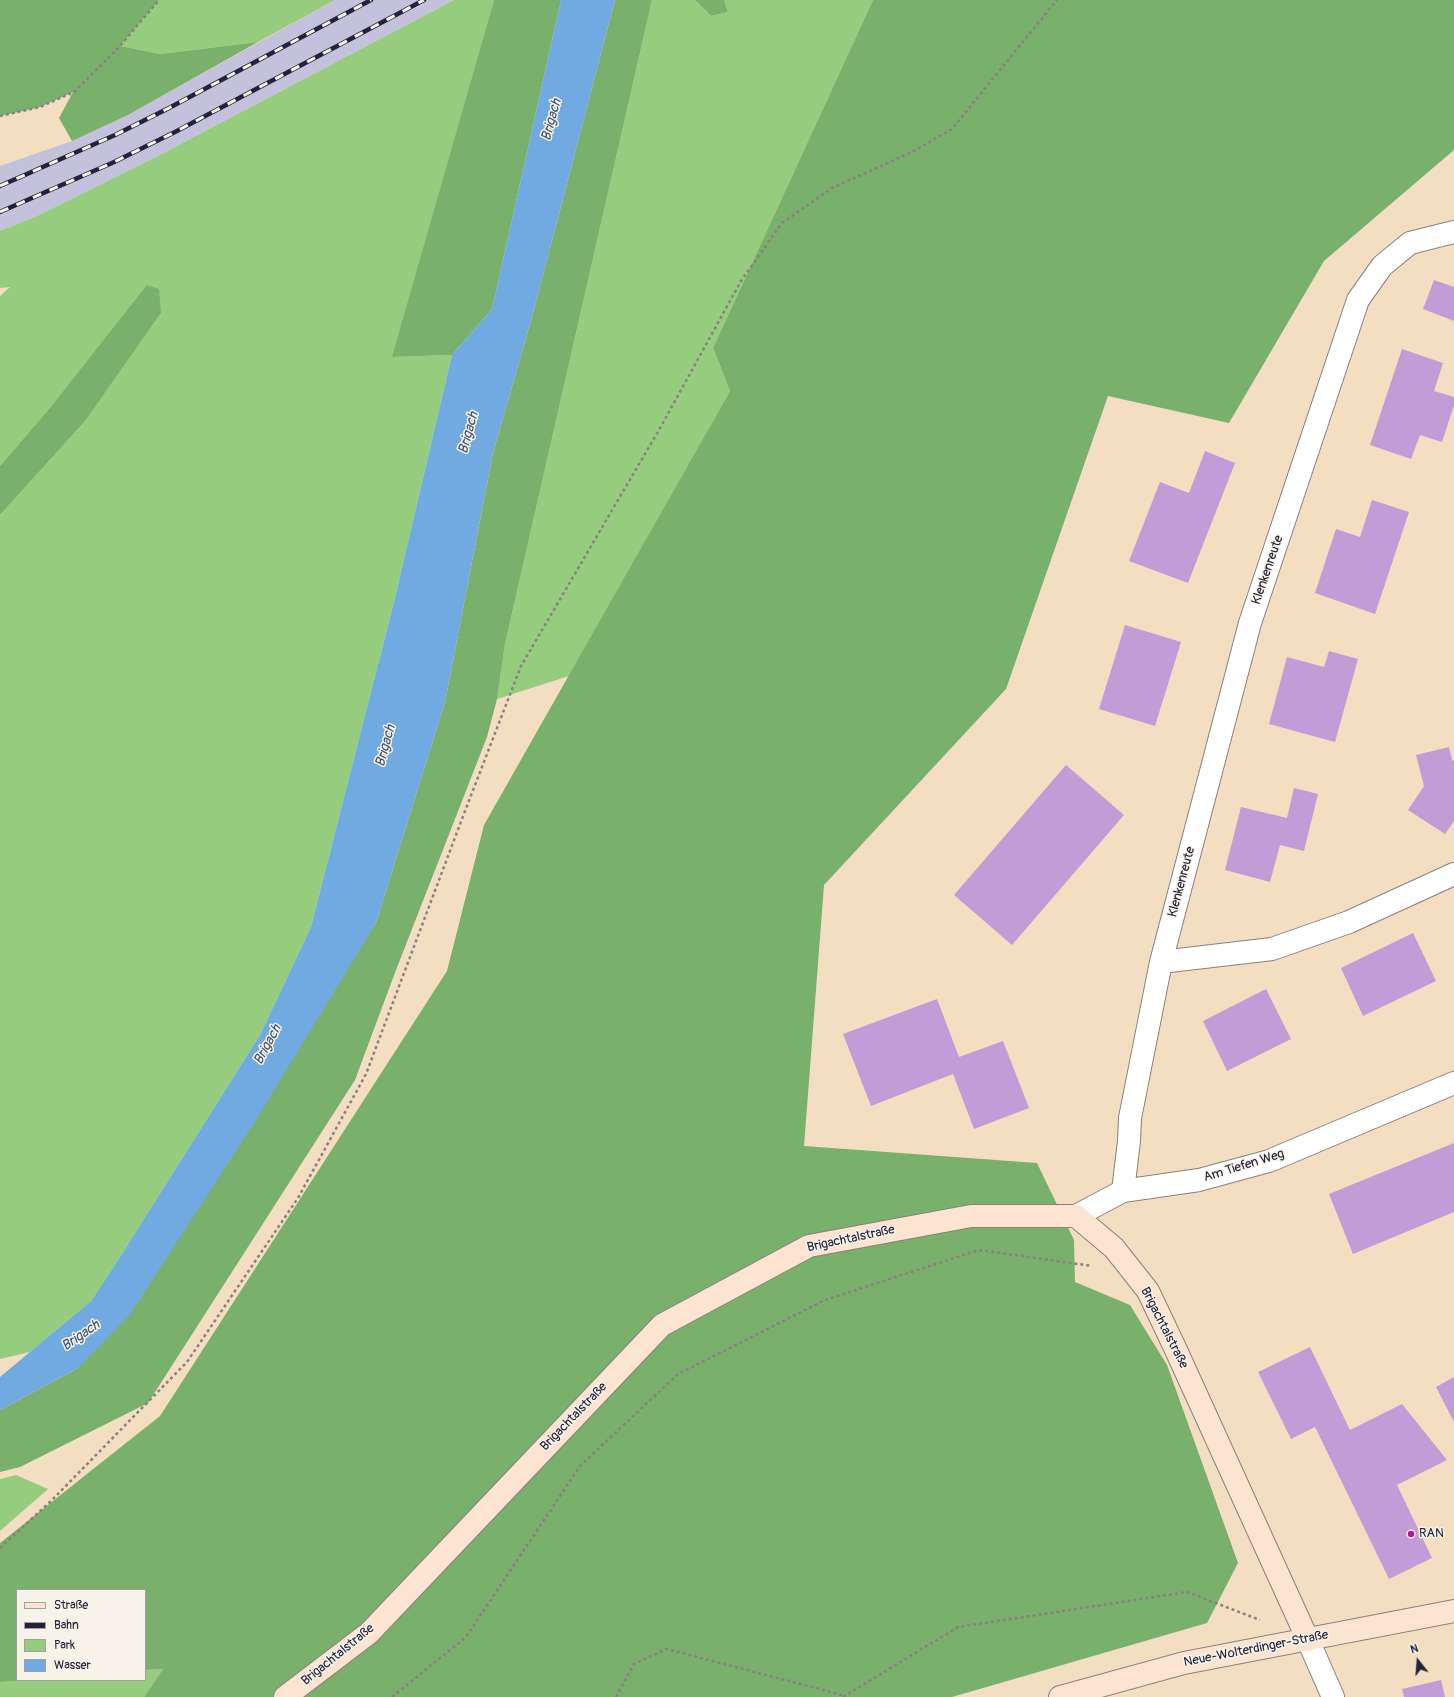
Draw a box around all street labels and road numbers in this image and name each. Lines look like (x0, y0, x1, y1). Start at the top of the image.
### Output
street label: Klenkenreute (1249, 533, 1287, 607)
street label: Klenkenreute (1165, 845, 1199, 919)
street label: Am Tiefen Weg (1202, 1146, 1286, 1186)
street label: Brigachtalstraße (806, 1222, 896, 1256)
street label: Brigachtalstraße (1137, 1285, 1191, 1371)
street label: Brigachtalstraße (537, 1379, 611, 1455)
street label: Brigachtalstraße (298, 1621, 378, 1689)
street label: Neue-Wolterdinger-Straße (1182, 1627, 1330, 1671)

